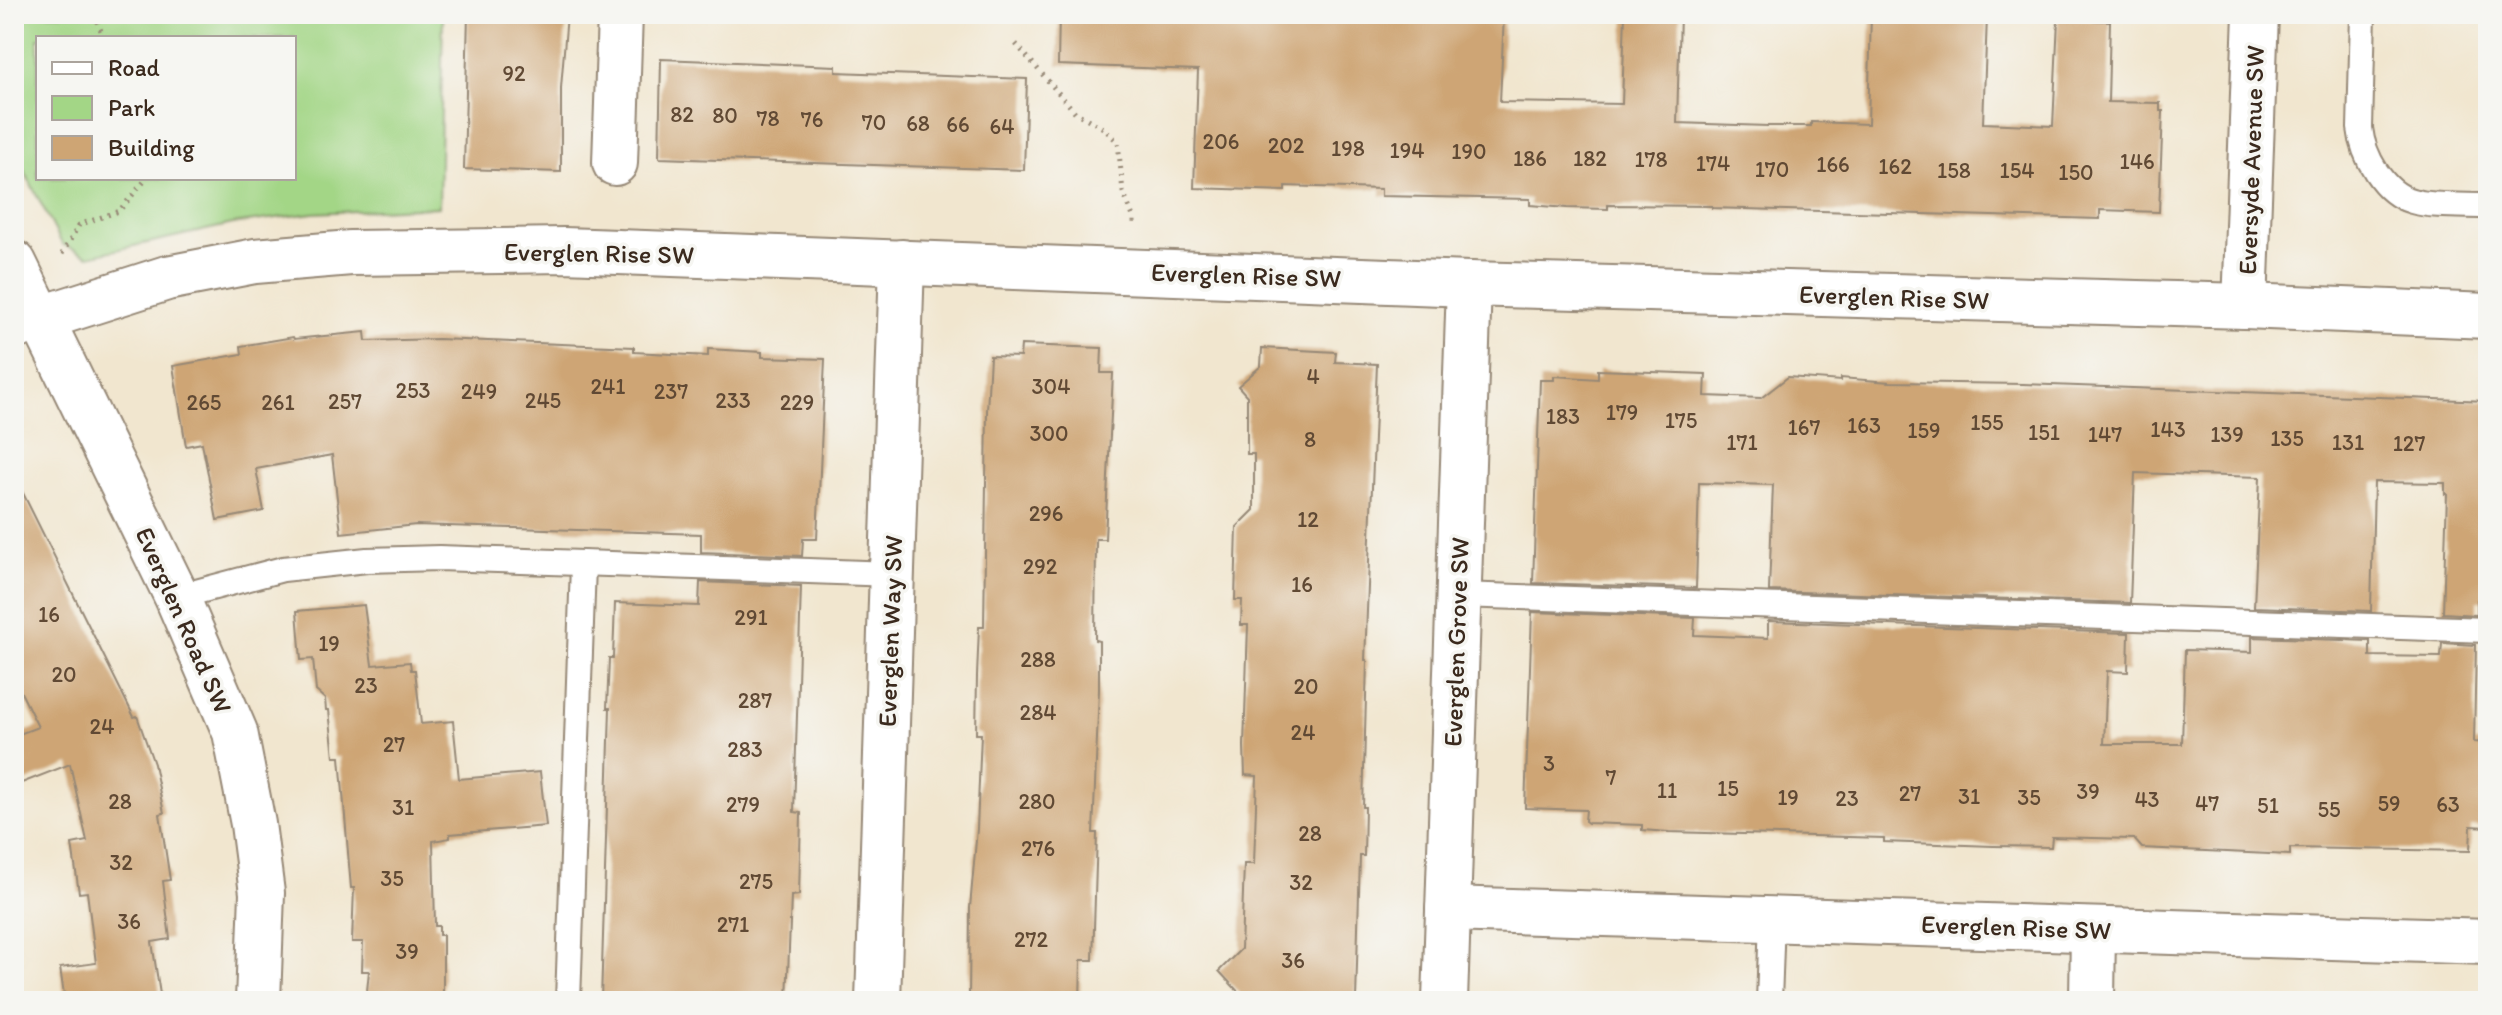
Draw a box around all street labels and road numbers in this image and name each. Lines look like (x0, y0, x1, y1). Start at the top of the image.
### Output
street label: Eversyde Avenue SW (2231, 45, 2271, 275)
street label: Everglen Rise SW (504, 235, 694, 271)
street label: Everglen Rise SW (1150, 256, 1342, 294)
street label: Everglen Rise SW (1798, 278, 1990, 316)
street label: Everglen Road SW (129, 522, 239, 718)
street label: Everglen Way SW (871, 535, 909, 727)
street label: Everglen Grove SW (1436, 537, 1476, 747)
street label: Everglen Rise SW (1920, 908, 2112, 946)

